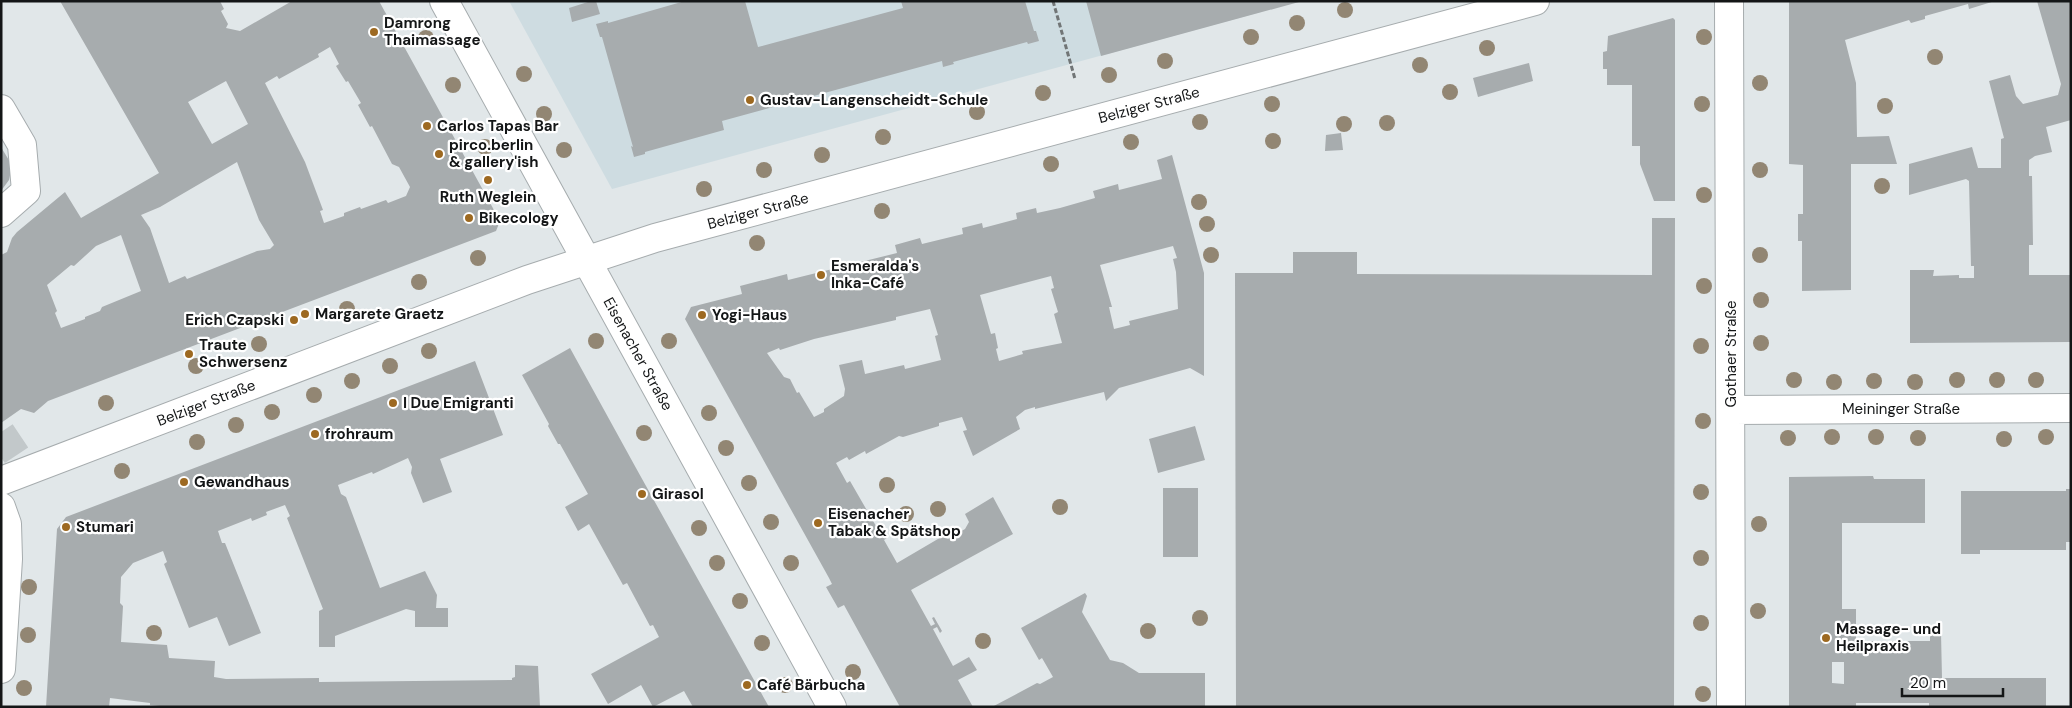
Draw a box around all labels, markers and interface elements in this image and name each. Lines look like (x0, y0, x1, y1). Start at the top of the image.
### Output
place label: Damrong Thaimassage (384, 13, 480, 50)
marker: Damrong Thaimassage (368, 26, 380, 38)
street label: Belziger Straße (1096, 82, 1202, 128)
place label: Gustav-Langenscheidt-Schule (760, 90, 988, 110)
marker: Gustav-Langenscheidt-Schule (744, 94, 756, 106)
place label: Carlos Tapas Bar (437, 116, 559, 136)
marker: Carlos Tapas Bar (421, 120, 433, 132)
place label: pirco.berlin & gallery'ish (449, 135, 539, 172)
marker: pirco.berlin & gallery'ish (433, 148, 445, 160)
marker: Ruth Weglein (482, 174, 494, 186)
place label: Ruth Weglein (440, 187, 536, 207)
street label: Belziger Straße (705, 188, 811, 234)
place label: Bikecology (479, 208, 559, 228)
marker: Bikecology (463, 212, 475, 224)
place label: Esmeralda's Inka-Café (831, 256, 919, 293)
marker: Esmeralda's Inka-Café (815, 269, 827, 281)
street label: Eisenacher Straße (599, 294, 677, 414)
street label: Gothaer Straße (1721, 300, 1741, 408)
place label: Margarete Graetz (315, 304, 444, 324)
place label: Yogi-Haus (712, 305, 787, 325)
marker: Margarete Graetz (299, 308, 311, 320)
marker: Yogi-Haus (696, 309, 708, 321)
place label: Erich Czapski (185, 310, 284, 330)
marker: Erich Czapski (288, 314, 300, 326)
place label: Traute Schwersenz (199, 335, 287, 372)
marker: Traute Schwersenz (183, 348, 195, 360)
street label: Belziger Straße (154, 375, 258, 431)
place label: I Due Emigranti (403, 393, 514, 413)
marker: I Due Emigranti (387, 397, 399, 409)
street label: Meininger Straße (1842, 399, 1960, 419)
place label: frohraum (325, 424, 393, 444)
marker: frohraum (309, 428, 321, 440)
place label: Gewandhaus (194, 472, 289, 492)
marker: Gewandhaus (178, 476, 190, 488)
place label: Girasol (652, 484, 704, 504)
marker: Girasol (636, 488, 648, 500)
place label: Eisenacher Tabak & Spätshop (828, 504, 961, 541)
place label: Stumari (76, 517, 134, 537)
marker: Eisenacher Tabak & Spätshop (812, 517, 824, 529)
marker: Stumari (60, 521, 72, 533)
place label: Massage- und Heilpraxis (1836, 619, 1941, 656)
marker: Massage- und Heilpraxis (1820, 632, 1832, 644)
scale bar (1902, 666, 2003, 698)
text: 20 m (1910, 673, 1946, 693)
place label: Café Bärbucha (757, 675, 865, 695)
marker: Café Bärbucha (741, 679, 753, 691)

